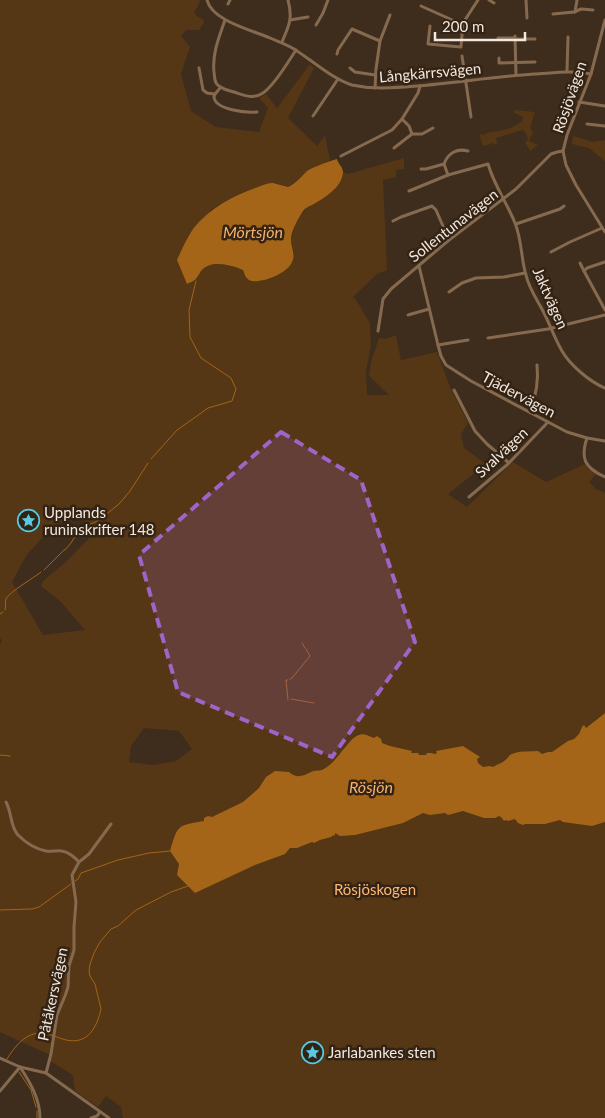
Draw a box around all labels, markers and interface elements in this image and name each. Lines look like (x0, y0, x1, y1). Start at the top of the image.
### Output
scale bar (435, 10, 525, 42)
text: 200 m (442, 17, 484, 35)
street label: Långkärrsvägen (378, 59, 482, 85)
street label: Rösjövägen (548, 59, 590, 135)
street label: Sollentunavägen (405, 185, 501, 265)
water label: Mörtsjön (223, 222, 283, 241)
street label: Jaktvägen (529, 264, 573, 332)
street label: Tjädervägen (479, 367, 559, 421)
street label: Svalvägen (471, 423, 531, 481)
place label: Upplands runinskrifter 148 (44, 503, 155, 538)
place icon: Upplands runinskrifter 148 (16, 509, 40, 533)
water label: Rösjön (349, 777, 393, 796)
park label: Rösjöskogen (334, 880, 416, 898)
street label: Påtåkersvägen (33, 946, 71, 1042)
place icon: Jarlabankes sten (300, 1040, 324, 1064)
place label: Jarlabankes sten (328, 1043, 436, 1061)

